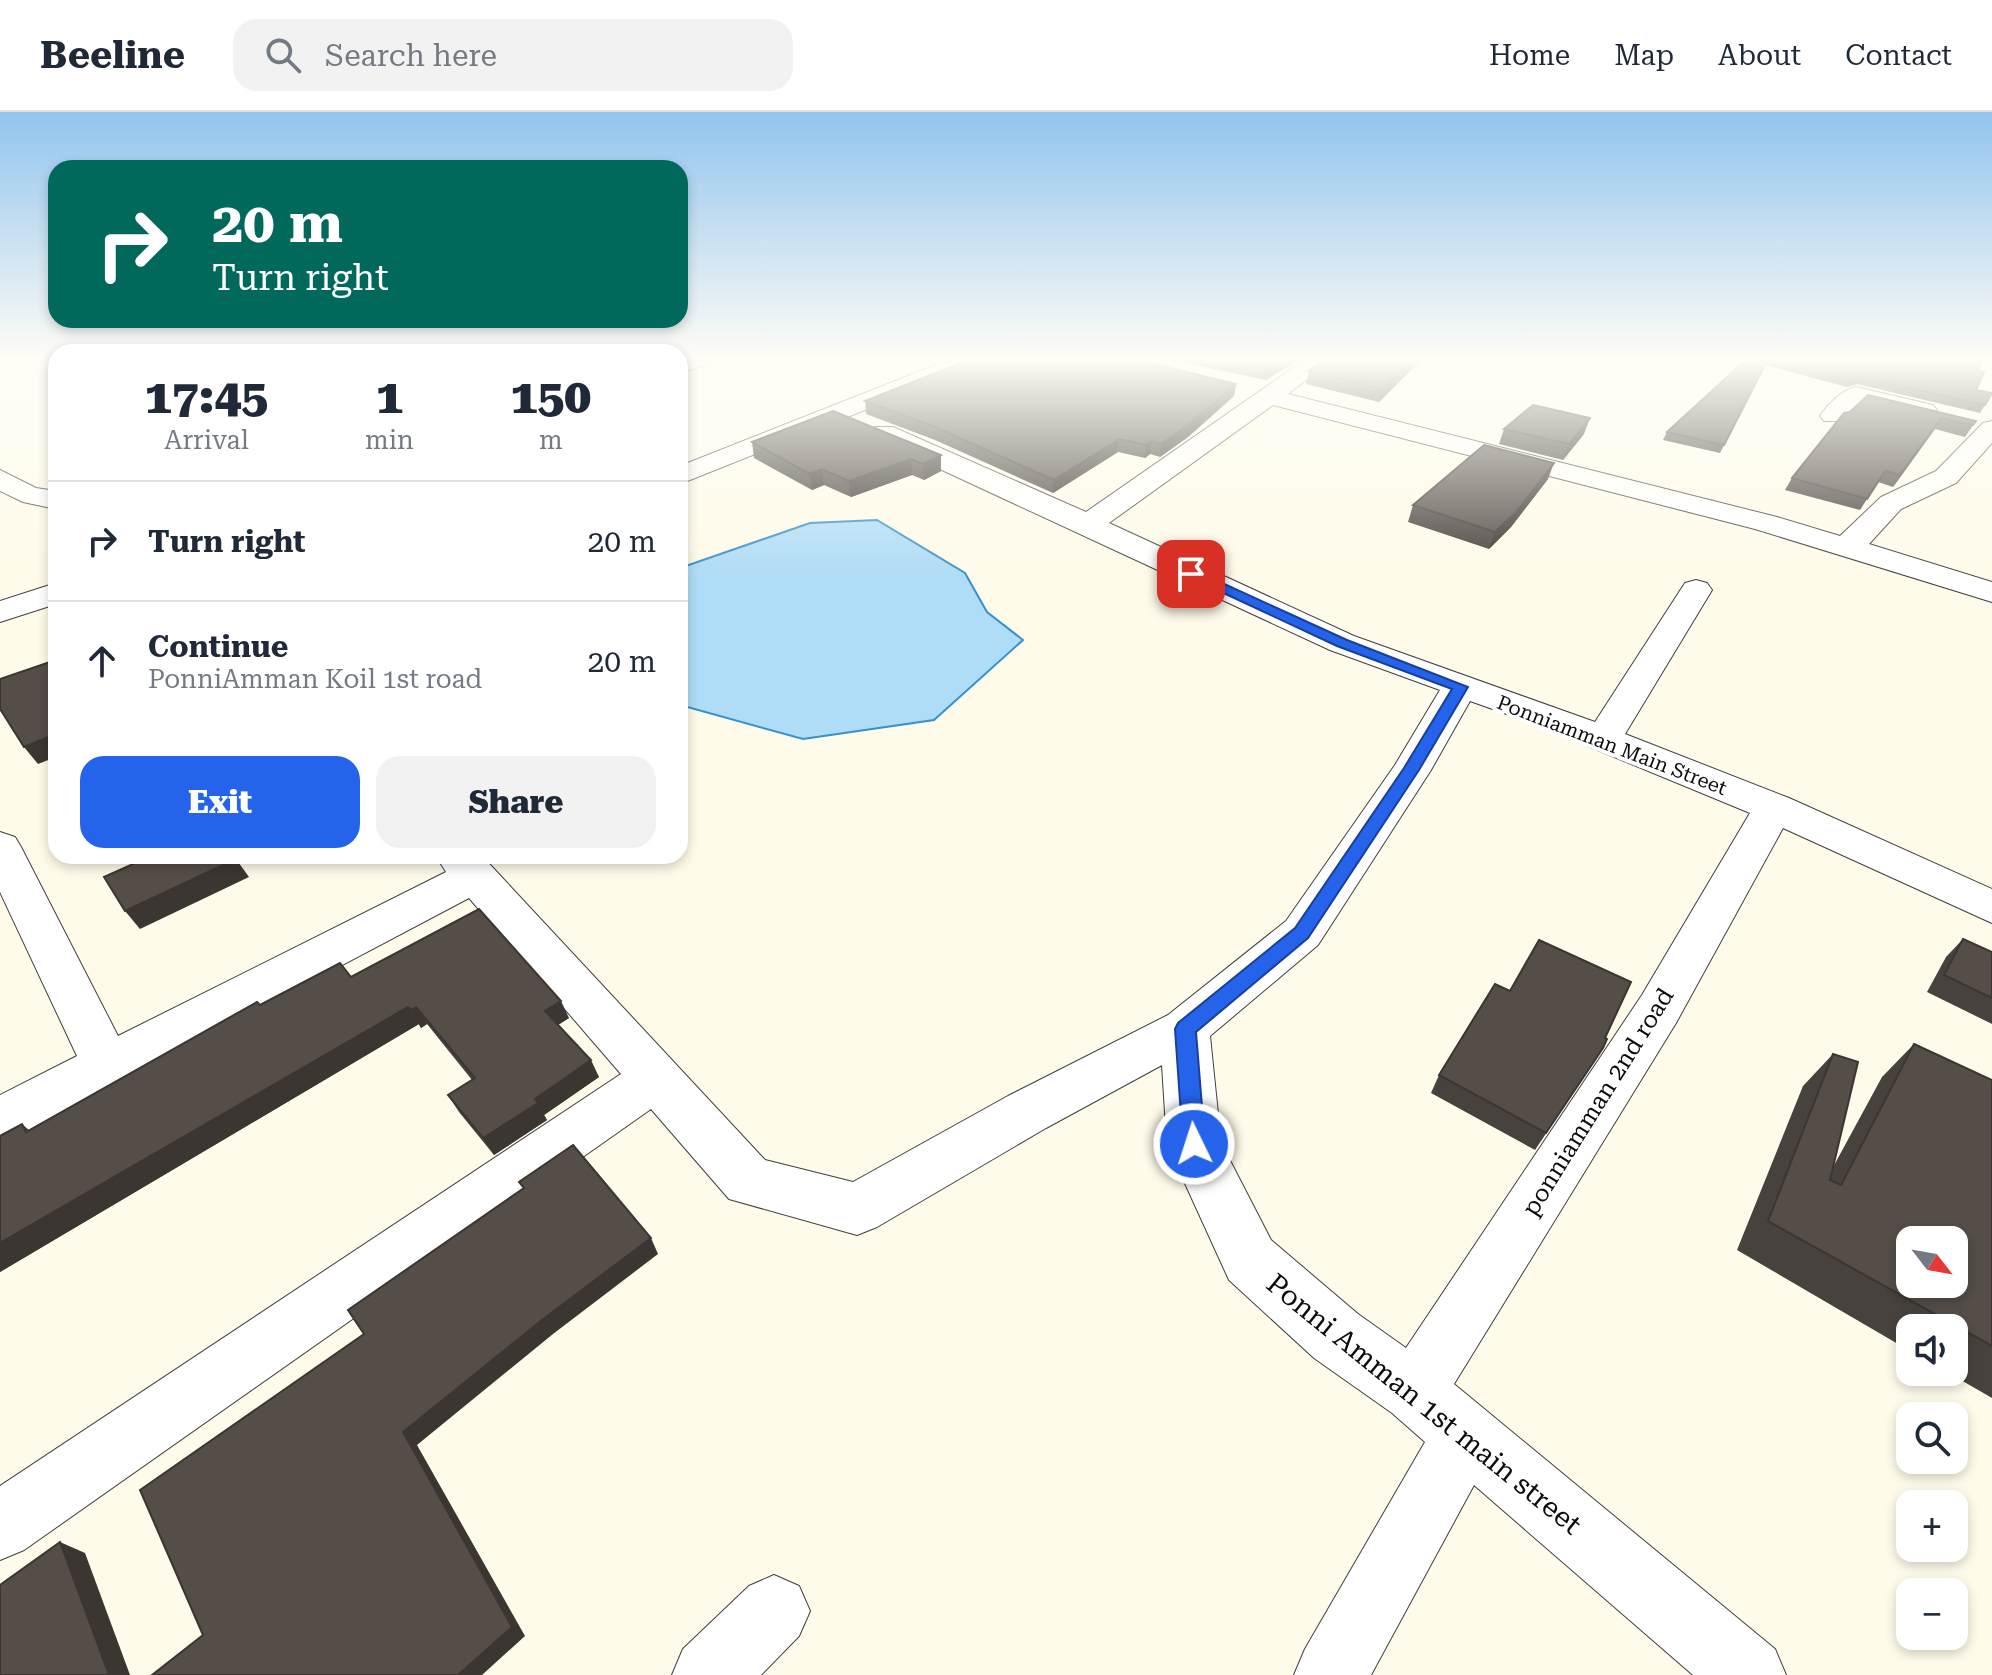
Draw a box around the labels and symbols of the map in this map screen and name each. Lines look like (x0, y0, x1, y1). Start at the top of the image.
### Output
pin (1157, 540, 1225, 608)
street label: Ponniamman Main Street (1494, 690, 1731, 800)
street label: ponniamman 2nd road (1516, 983, 1680, 1221)
position arrow (1152, 1102, 1236, 1186)
north arrow (1896, 1226, 1968, 1298)
street label: Ponni Amman 1st main street (1260, 1267, 1588, 1541)

